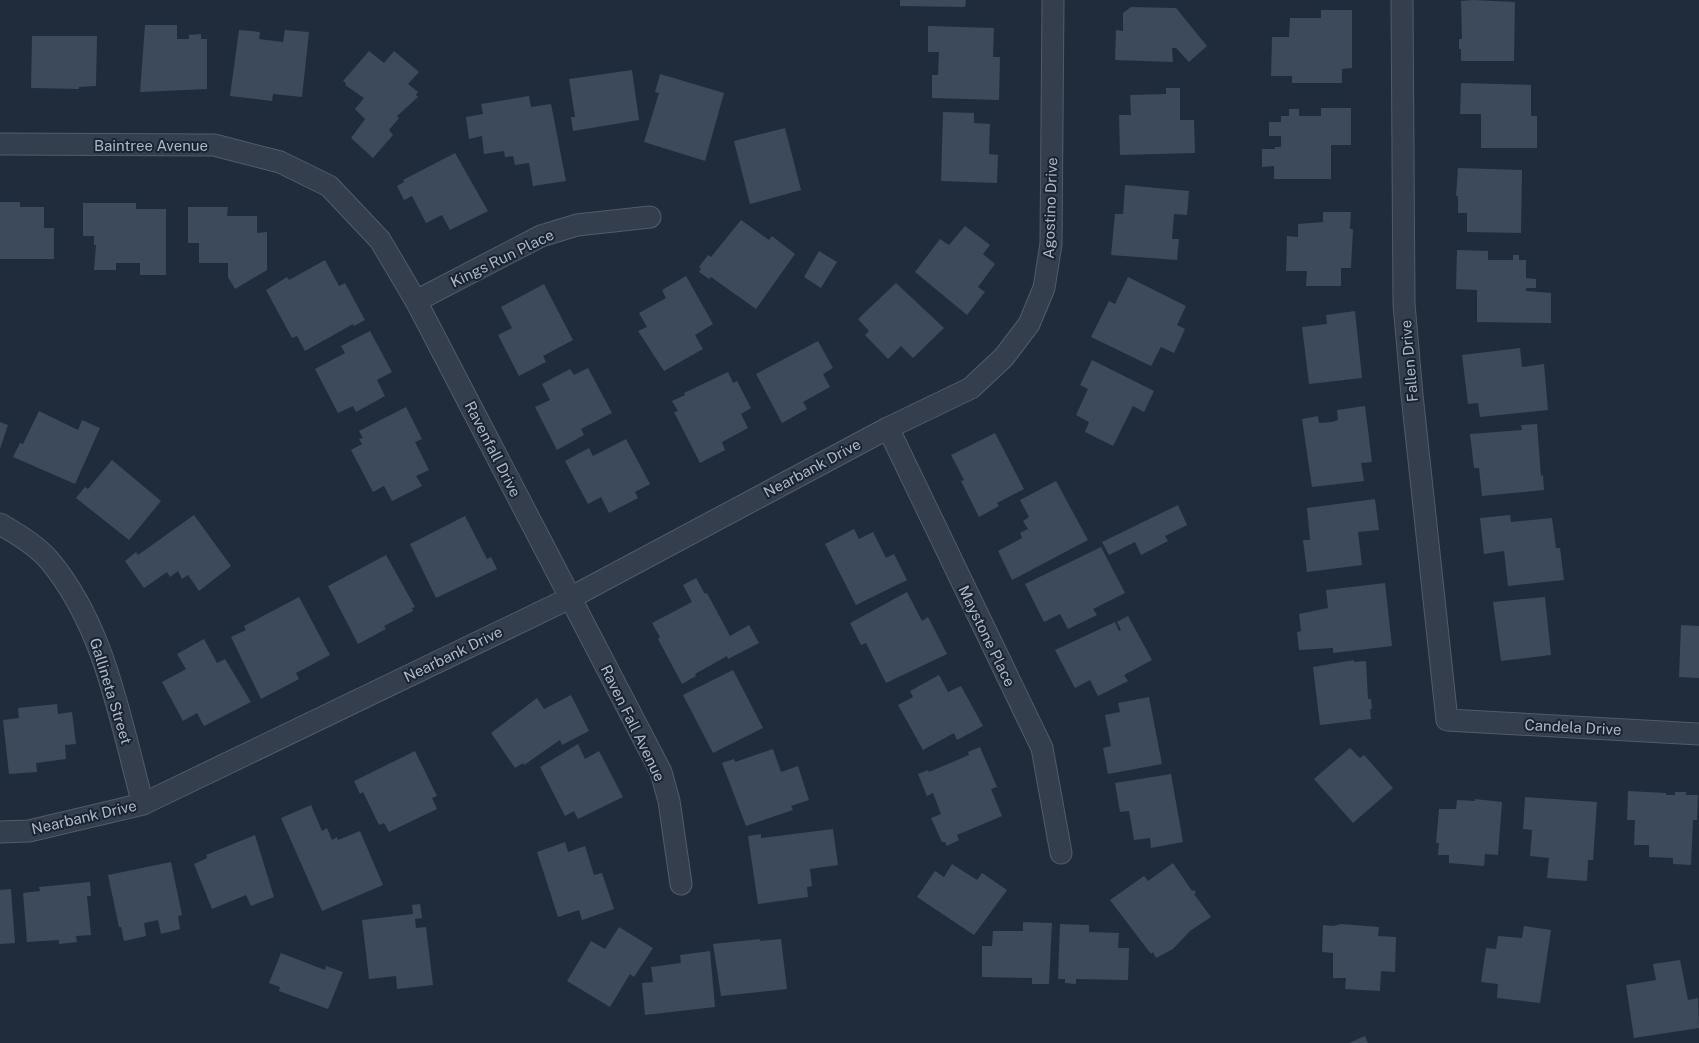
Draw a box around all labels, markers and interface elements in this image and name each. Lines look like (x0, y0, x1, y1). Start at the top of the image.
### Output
street label: Baintree Avenue (94, 137, 208, 154)
street label: Agostino Drive (1040, 157, 1060, 259)
street label: Kings Run Place (447, 226, 557, 290)
street label: Fallen Drive (1397, 319, 1421, 403)
street label: Ravenfall Drive (462, 398, 524, 500)
street label: Nearbank Drive (761, 435, 863, 501)
street label: Maystone Place (955, 583, 1019, 689)
street label: Nearbank Drive (401, 623, 505, 685)
street label: Gallineta Street (87, 636, 135, 746)
street label: Raven Fall Avenue (597, 662, 669, 784)
street label: Candela Drive (1524, 716, 1622, 738)
street label: Nearbank Drive (30, 797, 138, 837)

